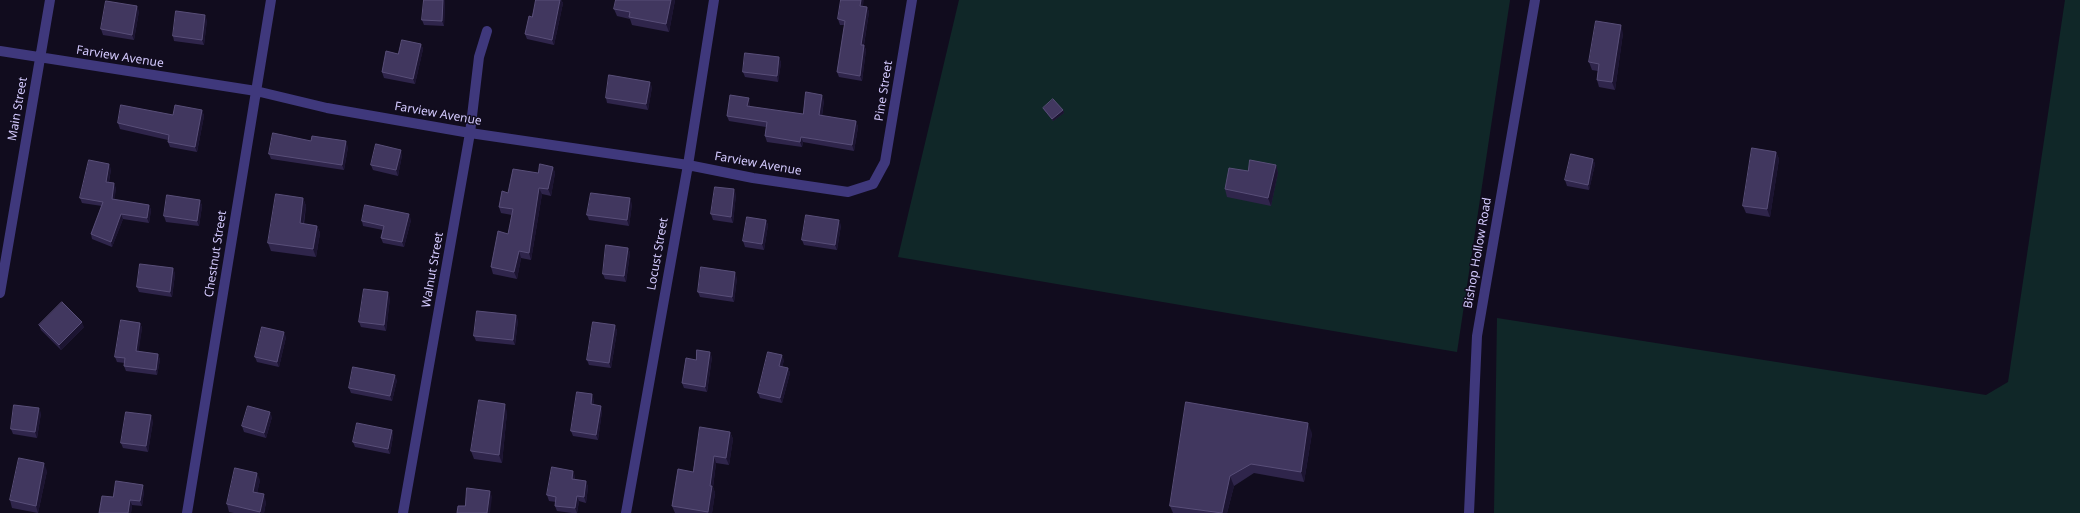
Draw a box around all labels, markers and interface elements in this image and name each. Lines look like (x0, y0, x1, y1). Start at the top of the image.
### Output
street label: Farview Avenue (75, 43, 165, 71)
street label: Pine Street (872, 60, 896, 122)
street label: Main Street (5, 76, 31, 142)
street label: Farview Avenue (393, 99, 483, 129)
street label: Farview Avenue (713, 149, 803, 179)
street label: Bishop Hollow Road (1461, 196, 1495, 310)
street label: Chestnut Street (202, 210, 230, 298)
street label: Locust Street (645, 217, 671, 291)
street label: Walnut Street (419, 231, 447, 309)

